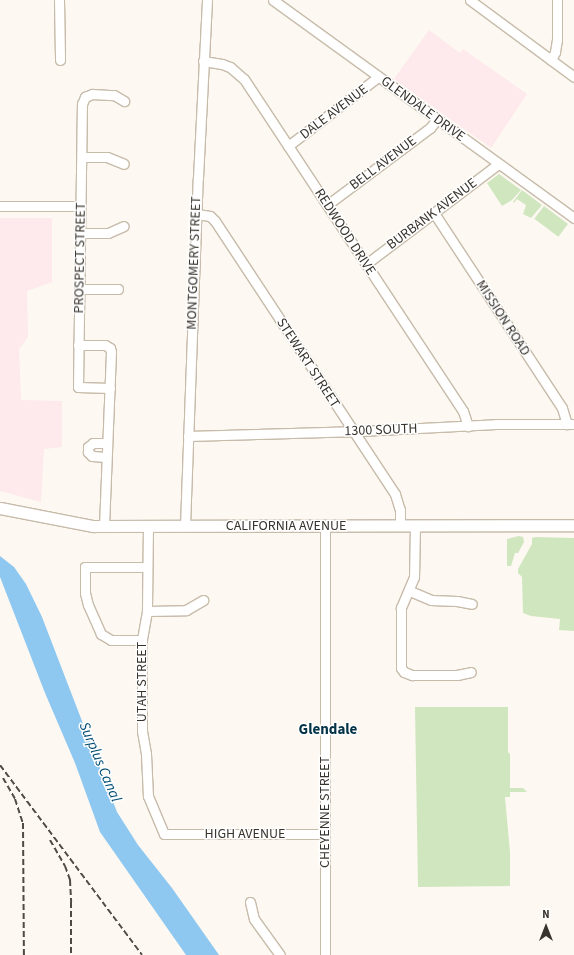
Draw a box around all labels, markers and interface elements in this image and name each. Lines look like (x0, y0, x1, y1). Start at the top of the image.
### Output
street label: GLENDALE DRIVE (378, 73, 468, 145)
street label: DALE AVENUE (297, 81, 371, 143)
street label: BELL AVENUE (346, 132, 420, 194)
street label: BURBANK AVENUE (384, 175, 480, 253)
street label: REDWOOD DRIVE (311, 186, 379, 278)
street label: MONTGOMERY STREET (183, 196, 205, 330)
street label: PROSPECT STREET (71, 202, 89, 314)
street label: MISSION ROAD (472, 277, 534, 359)
street label: STEWART STREET (273, 315, 343, 411)
street label: 1300 SOUTH (344, 420, 418, 440)
street label: CALIFORNIA AVENUE (226, 518, 346, 534)
street label: UTAH STREET (134, 642, 150, 722)
water label: Surplus Canal (75, 719, 125, 805)
district label: Glendale (299, 721, 357, 739)
street label: CHEYENNE STREET (317, 756, 333, 868)
street label: HIGH AVENUE (205, 826, 285, 842)
north arrow (526, 907, 566, 947)
text: N (542, 907, 550, 922)

